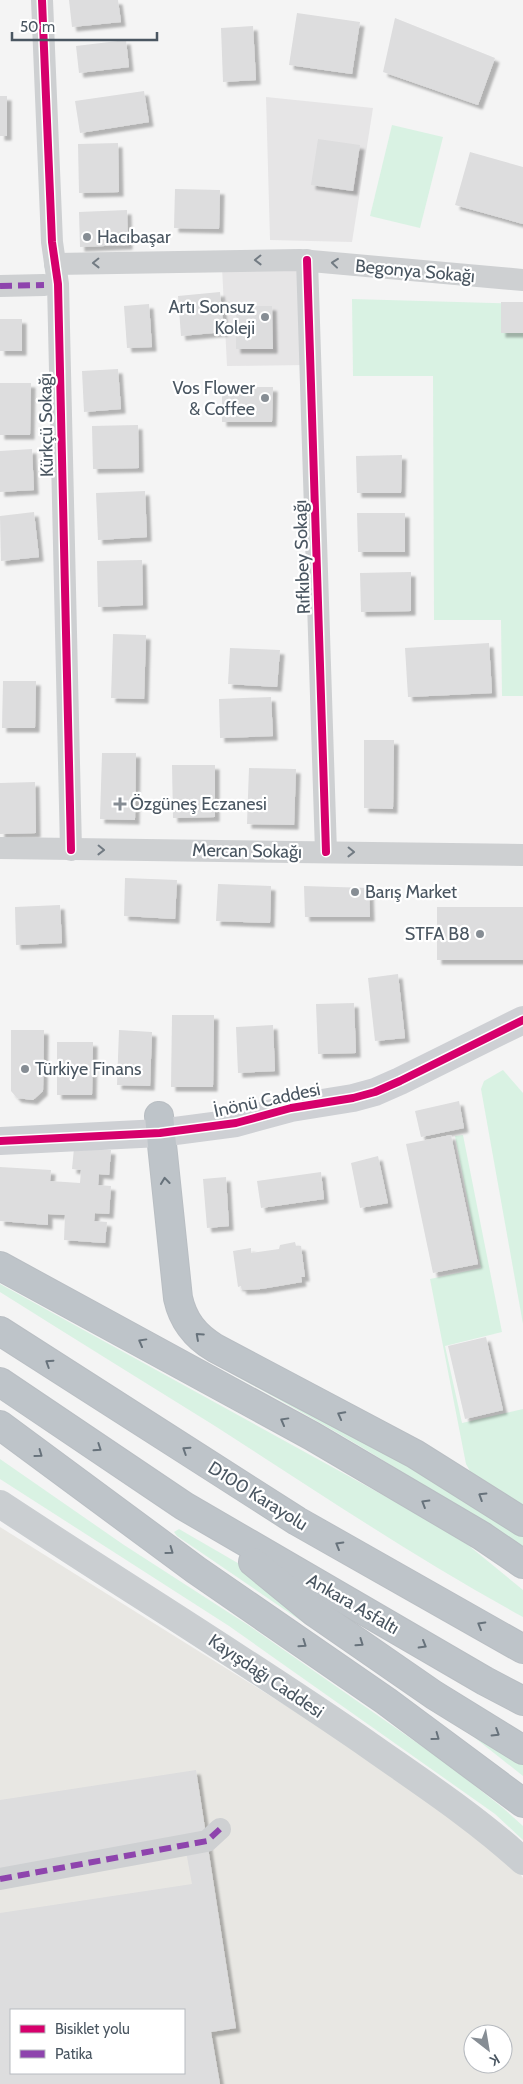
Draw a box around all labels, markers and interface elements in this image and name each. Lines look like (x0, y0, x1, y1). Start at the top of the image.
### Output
scale bar (12, 10, 158, 42)
text: 50 m (20, 18, 55, 36)
place label: Hacıbaşar (97, 226, 171, 248)
marker: Hacıbaşar (81, 231, 93, 243)
one-way arrow (254, 255, 262, 265)
street label: Begonya Sokağı (354, 255, 476, 287)
one-way arrow (92, 258, 100, 269)
one-way arrow (331, 258, 339, 269)
place label: Artı Sonsuz Koleji (168, 296, 256, 339)
marker: Artı Sonsuz Koleji (259, 311, 271, 323)
street label: Kürkçü Sokağı (34, 373, 58, 477)
place label: Vos Flower & Coffee (172, 377, 255, 420)
marker: Vos Flower & Coffee (259, 392, 271, 404)
street label: Rıfkıbey Sokağı (289, 499, 315, 615)
place label: Özgüneş Eczanesi (130, 793, 267, 815)
marker: Özgüneş Eczanesi (114, 798, 126, 810)
street label: Mercan Sokağı (192, 839, 302, 863)
one-way arrow (98, 845, 105, 855)
one-way arrow (348, 847, 355, 857)
place label: Barış Market (365, 881, 457, 903)
marker: Barış Market (349, 886, 361, 898)
place label: STFA B8 (405, 923, 470, 945)
marker: STFA B8 (474, 928, 486, 940)
place label: Türkiye Finans (35, 1058, 142, 1080)
marker: Türkiye Finans (19, 1063, 31, 1075)
street label: İnönü Caddesi (212, 1078, 322, 1122)
one-way arrow (160, 1177, 171, 1185)
one-way arrow (196, 1333, 205, 1342)
one-way arrow (138, 1338, 147, 1348)
one-way arrow (46, 1359, 55, 1369)
one-way arrow (337, 1411, 346, 1421)
one-way arrow (281, 1417, 290, 1427)
one-way arrow (93, 1442, 102, 1451)
one-way arrow (183, 1447, 192, 1456)
one-way arrow (33, 1448, 43, 1457)
street label: D100 Karayolu (204, 1457, 312, 1535)
one-way arrow (478, 1493, 487, 1503)
one-way arrow (421, 1499, 430, 1509)
one-way arrow (336, 1541, 345, 1551)
one-way arrow (164, 1545, 173, 1553)
street label: Ankara Asfaltı (303, 1569, 403, 1639)
one-way arrow (477, 1621, 486, 1631)
street label: Kayışdağı Caddesi (204, 1629, 328, 1723)
one-way arrow (354, 1637, 364, 1646)
one-way arrow (297, 1638, 307, 1647)
one-way arrow (417, 1639, 426, 1649)
one-way arrow (490, 1727, 499, 1737)
one-way arrow (430, 1732, 439, 1740)
legend (10, 2009, 185, 2074)
text: Bisiklet yolu (55, 2020, 130, 2038)
north arrow (463, 2024, 513, 2074)
text: Patika (55, 2045, 93, 2063)
text: K (486, 2050, 503, 2070)

